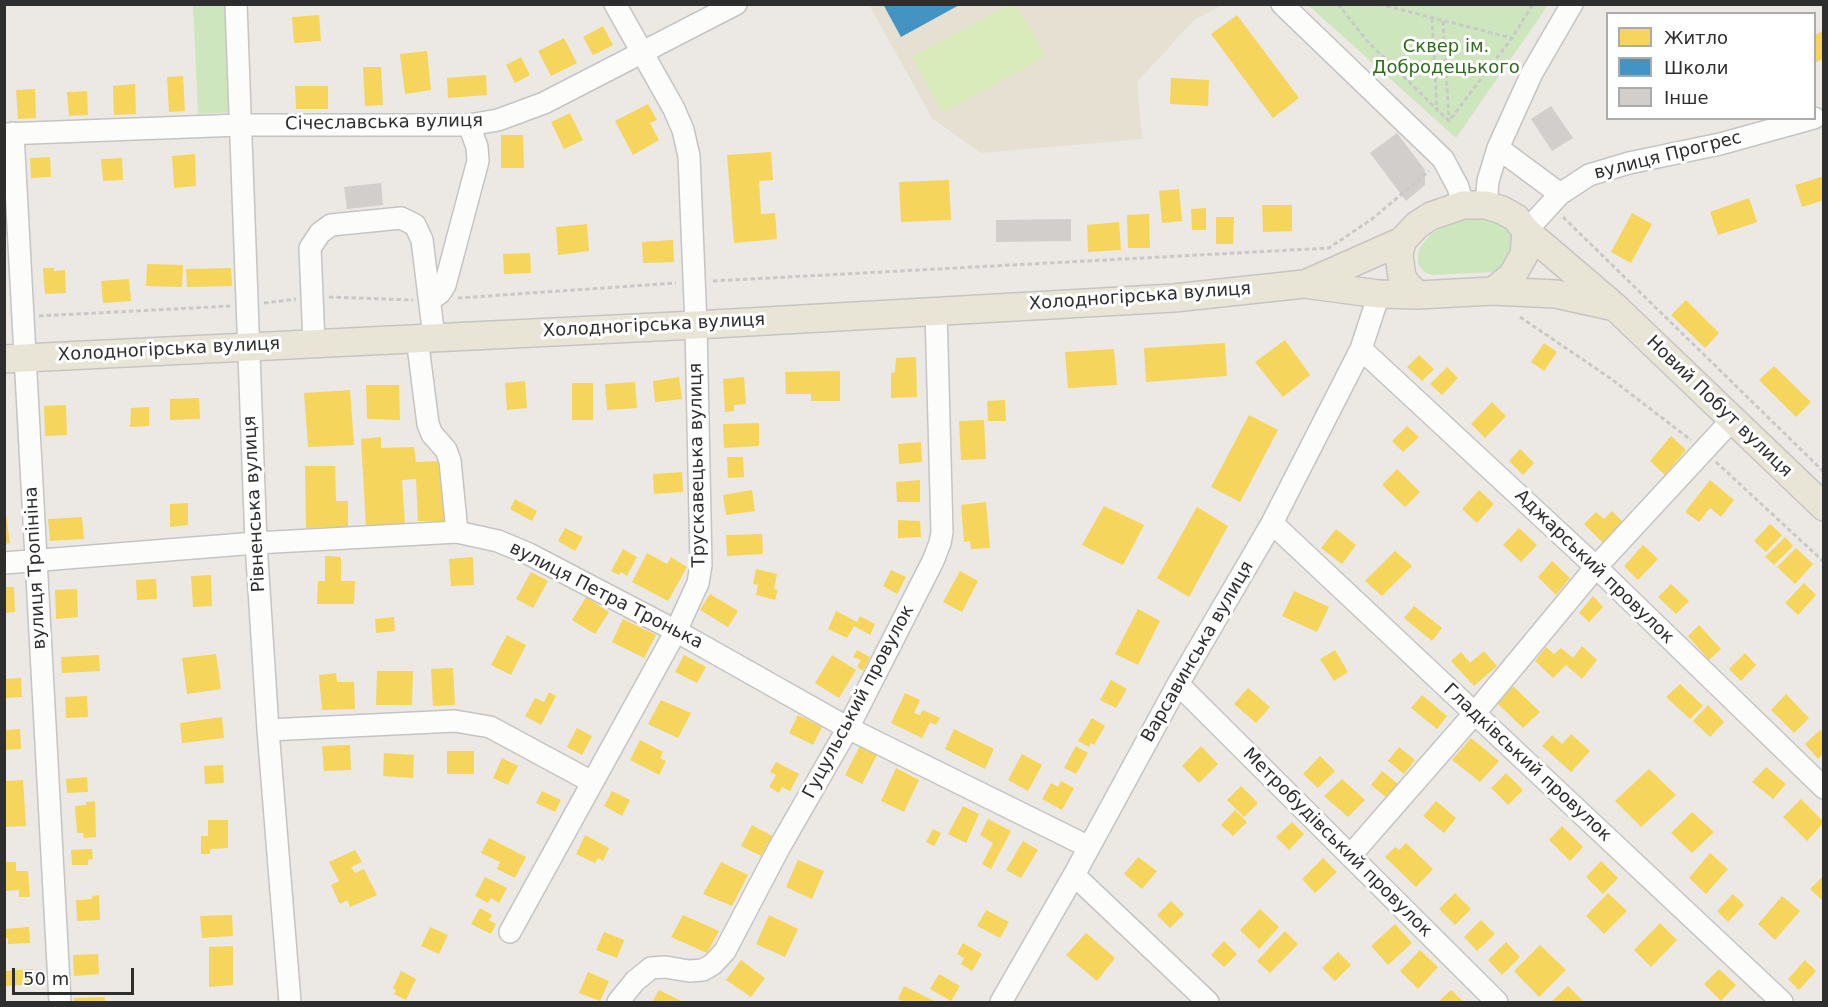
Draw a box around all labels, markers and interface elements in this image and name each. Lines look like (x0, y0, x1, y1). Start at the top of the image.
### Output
legend (1606, 12, 1816, 120)
text: Житло (1664, 27, 1728, 48)
park label: Сквер ім. Добродецького (1372, 36, 1520, 78)
text: Школи (1664, 57, 1728, 78)
text: Інше (1664, 87, 1709, 108)
street label: Січеславська вулиця (285, 110, 483, 136)
street label: вулиця Прогрес (1592, 127, 1744, 185)
street label: Холодногірська вулиця (1028, 278, 1252, 316)
street label: Холодногірська вулиця (542, 309, 766, 343)
street label: Новий Побут вулиця (1642, 332, 1796, 482)
street label: Холодногірська вулиця (57, 333, 281, 367)
street label: Трускавецька вулиця (685, 363, 711, 567)
street label: Рівненська вулиця (240, 415, 270, 593)
street label: Аджарський провулок (1510, 485, 1678, 649)
street label: вулиця Тропініна (21, 486, 51, 650)
street label: вулиця Петра Тронька (506, 538, 706, 654)
street label: Варсавинська вулиця (1137, 558, 1259, 746)
street label: Гуцульський провулок (799, 602, 919, 802)
street label: Гладківський провулок (1439, 679, 1615, 847)
street label: Метробудівський провулок (1238, 744, 1436, 942)
scale bar (15, 956, 136, 994)
text: 50 m (23, 968, 69, 989)

